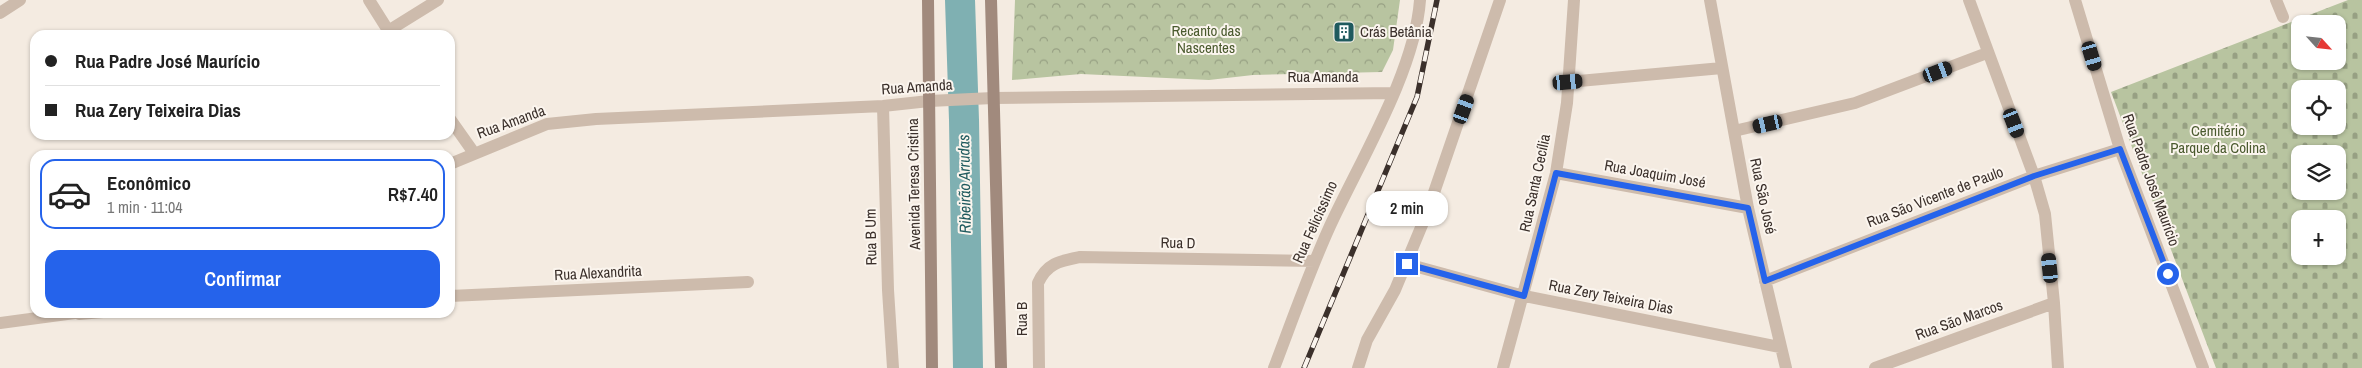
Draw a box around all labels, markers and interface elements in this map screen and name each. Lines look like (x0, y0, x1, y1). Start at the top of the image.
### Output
north arrow (2291, 15, 2346, 70)
map controls (2291, 15, 2346, 265)
park label: Recanto das Nascentes (1171, 20, 1241, 58)
building icon: Crás Betânia (1332, 20, 1356, 44)
place label: Crás Betânia (1360, 21, 1432, 42)
car (2080, 39, 2103, 73)
text: Rua Padre José Maurício (75, 48, 260, 74)
car (1921, 60, 1954, 84)
street label: Rua Amanda (1287, 66, 1359, 87)
car (1552, 73, 1583, 91)
street label: Rua Amanda (881, 74, 953, 99)
button: locate (2291, 80, 2346, 135)
car (1451, 92, 1476, 126)
text: Rua Zery Teixeira Dias (75, 97, 241, 123)
street label: Rua Amanda (474, 99, 548, 144)
car (2001, 106, 2026, 140)
street label: Rua Padre José Maurício (2118, 111, 2185, 249)
car (1751, 113, 1784, 135)
street label: Avenida Teresa Cristina (902, 118, 925, 251)
park label: Cemitério Parque da Colina (2170, 120, 2266, 158)
street label: Rua Santa Cecília (1514, 132, 1555, 234)
water label: Ribeirão Arrudas (952, 134, 976, 234)
button: layers (2291, 145, 2346, 200)
street label: Rua Joaquim José (1603, 154, 1708, 193)
street label: Rua São José (1745, 156, 1782, 236)
street label: Rua São Vicente de Paulo (1863, 161, 2006, 232)
text: Econômico (107, 170, 191, 196)
icon: car (47, 172, 92, 217)
street label: Rua Felicíssimo (1287, 177, 1342, 266)
text: R$7.40 (388, 181, 438, 207)
callout: 2 min (1366, 192, 1448, 226)
text: 1 min · 11:04 (107, 196, 183, 218)
text: 2 min (1390, 197, 1424, 219)
street label: Rua B Um (860, 208, 881, 266)
button: + (2291, 210, 2346, 265)
street label: Rua D (1160, 232, 1196, 253)
button: Confirmar (45, 250, 440, 308)
car (2040, 252, 2059, 284)
route end (1396, 253, 1418, 275)
street label: Rua Alexandrita (554, 260, 642, 285)
route start (2157, 263, 2179, 285)
street label: Rua Zery Teixeira Dias (1547, 274, 1675, 319)
street label: Rua São Marcos (1912, 294, 2005, 345)
street label: Rua B (1011, 302, 1032, 336)

